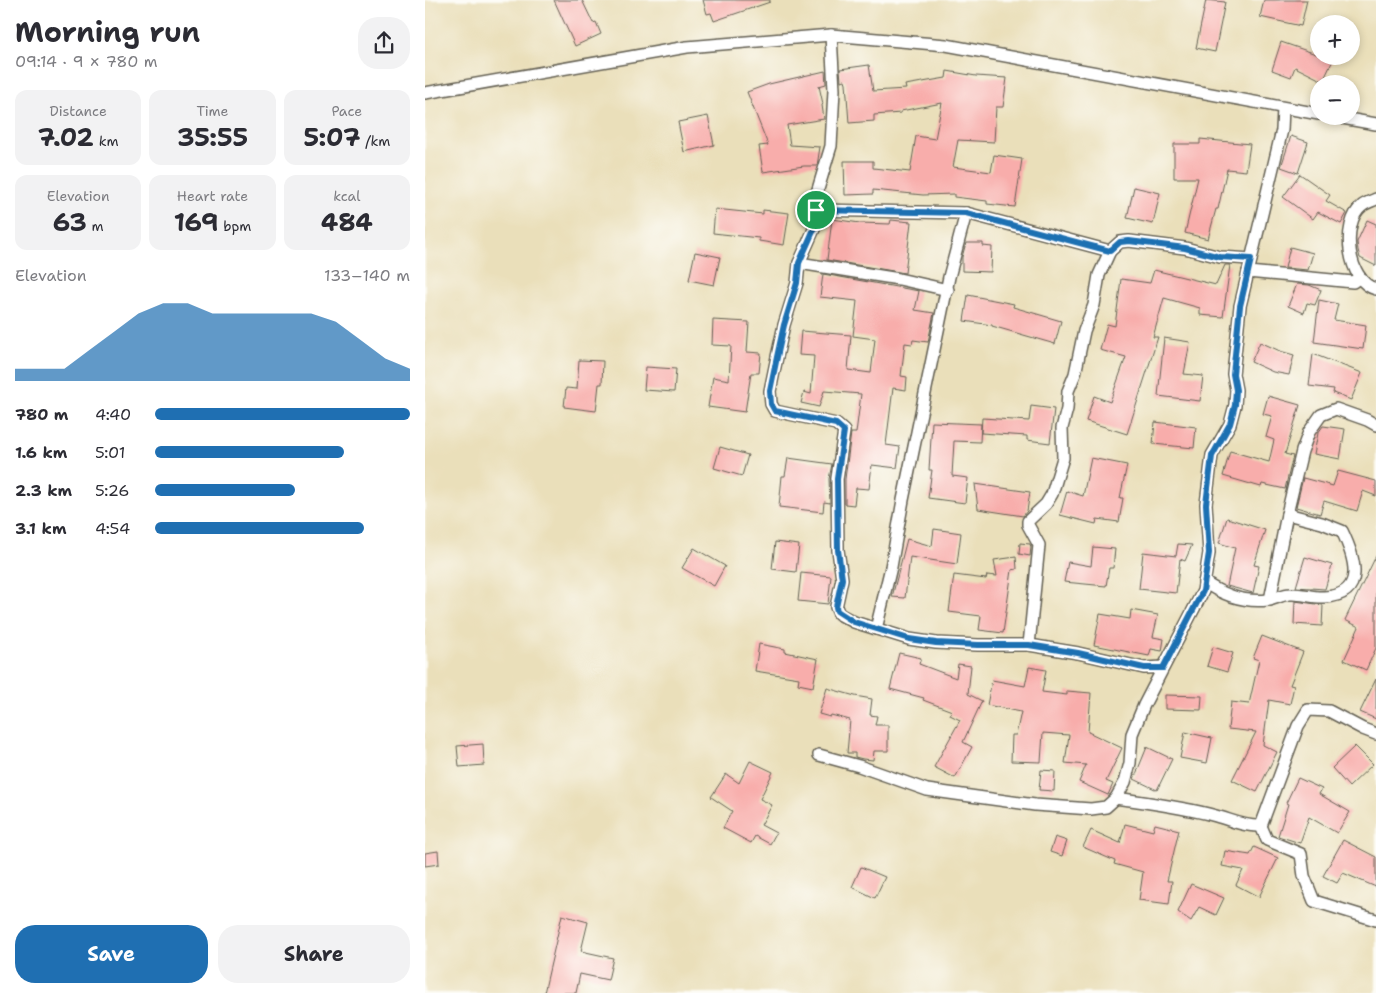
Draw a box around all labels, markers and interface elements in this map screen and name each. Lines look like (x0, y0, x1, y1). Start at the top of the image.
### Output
text: Morning run (15, 13, 200, 51)
map controls (1310, 15, 1360, 125)
button: + (1310, 15, 1360, 65)
button: share (358, 17, 410, 69)
text: 09:14 · 9 × 780 m (15, 51, 158, 72)
button: − (1310, 75, 1360, 125)
text: Distance (49, 102, 107, 120)
text: Time (196, 102, 229, 120)
text: Pace (331, 102, 362, 120)
text: 7.02 (38, 120, 94, 154)
text: 35:55 (177, 120, 248, 154)
text: 5:07 (303, 120, 360, 154)
text: km (94, 132, 118, 150)
text: /km (360, 132, 390, 150)
text: Elevation (47, 187, 110, 205)
text: Heart rate (177, 187, 248, 205)
text: kcal (333, 187, 360, 205)
pin (795, 189, 837, 231)
icon: arrive (802, 196, 830, 224)
text: 63 (53, 205, 87, 239)
text: 169 (174, 205, 218, 239)
text: 484 (321, 205, 373, 239)
text: m (87, 217, 104, 235)
text: bpm (218, 217, 251, 235)
text: Elevation (15, 265, 87, 286)
text: 133–140 m (324, 265, 410, 286)
text: 780 m (15, 404, 68, 425)
text: 4:40 (95, 404, 131, 425)
text: 1.6 km (15, 442, 67, 463)
text: 5:01 (95, 442, 125, 463)
text: 2.3 km (15, 480, 72, 501)
text: 5:26 (95, 480, 129, 501)
text: 3.1 km (15, 518, 66, 539)
text: 4:54 (95, 518, 130, 539)
button: Save (15, 925, 208, 983)
button: Share (218, 925, 410, 983)

